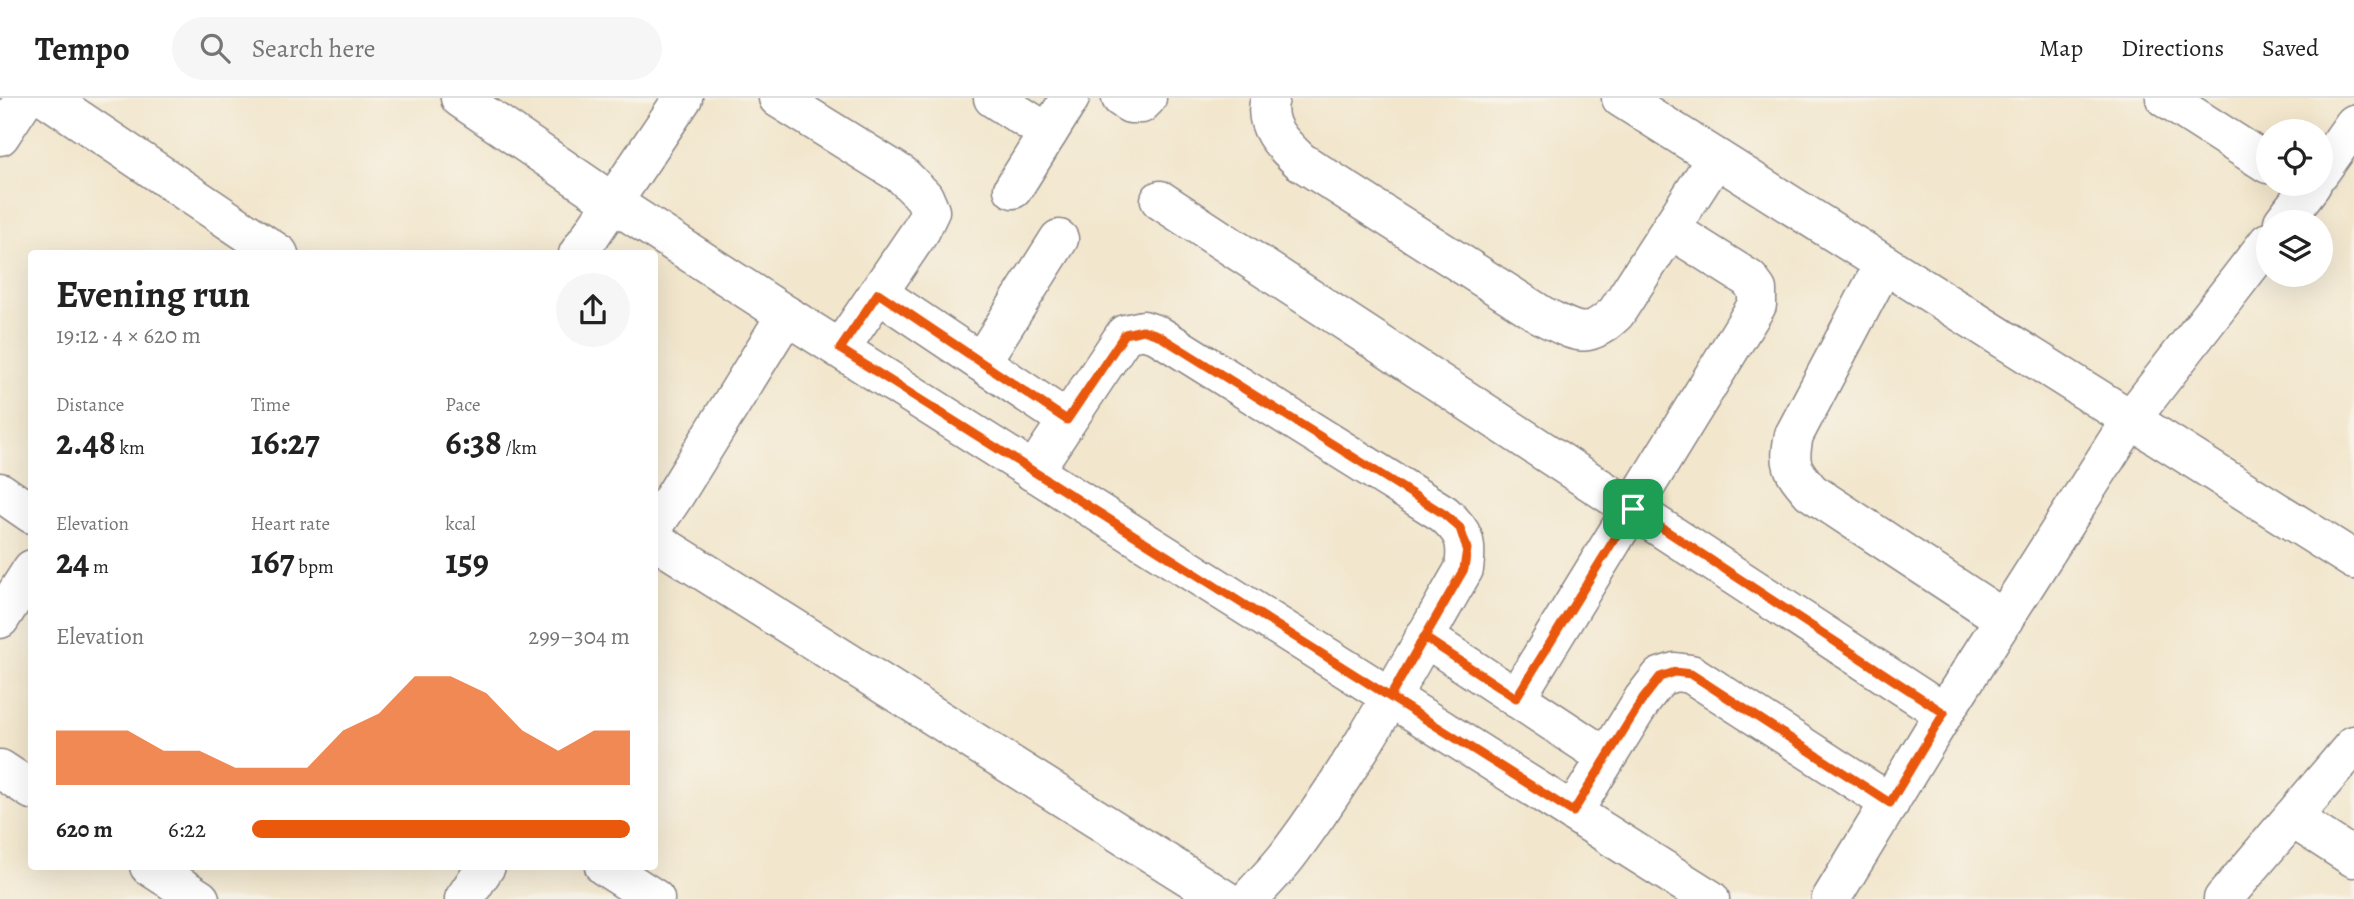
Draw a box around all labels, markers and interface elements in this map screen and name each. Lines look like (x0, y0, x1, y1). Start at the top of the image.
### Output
search box (172, 17, 662, 80)
text: Tempo (35, 26, 130, 71)
icon: search (196, 29, 234, 67)
text: Search here (252, 31, 375, 66)
text: Map (2039, 32, 2083, 64)
text: Directions (2121, 32, 2224, 64)
text: Saved (2262, 32, 2319, 64)
map controls (2256, 119, 2333, 287)
button: locate (2256, 119, 2333, 196)
button: layers (2256, 210, 2333, 287)
text: Evening run (56, 268, 250, 320)
button: share (556, 273, 630, 347)
text: 19:12 · 4 × 620 m (56, 320, 201, 351)
text: Distance (56, 392, 124, 418)
text: Time (251, 392, 290, 418)
text: Pace (445, 392, 481, 418)
text: 2.48 (56, 418, 116, 466)
text: 16:27 (251, 418, 320, 466)
text: 6:38 (445, 418, 502, 466)
text: km (116, 435, 145, 461)
text: /km (502, 435, 537, 461)
pin (1603, 479, 1663, 539)
icon: arrive (1614, 490, 1652, 528)
text: Elevation (56, 511, 129, 537)
text: Heart rate (251, 511, 330, 537)
text: kcal (445, 511, 476, 537)
text: 24 (56, 537, 89, 585)
text: 167 (251, 537, 294, 585)
text: 159 (445, 537, 489, 585)
text: m (89, 554, 109, 580)
text: bpm (294, 554, 334, 580)
text: Elevation (56, 621, 144, 652)
text: 299–304 m (528, 621, 630, 652)
text: 620 m (56, 814, 113, 845)
text: 6:22 (168, 814, 206, 845)

